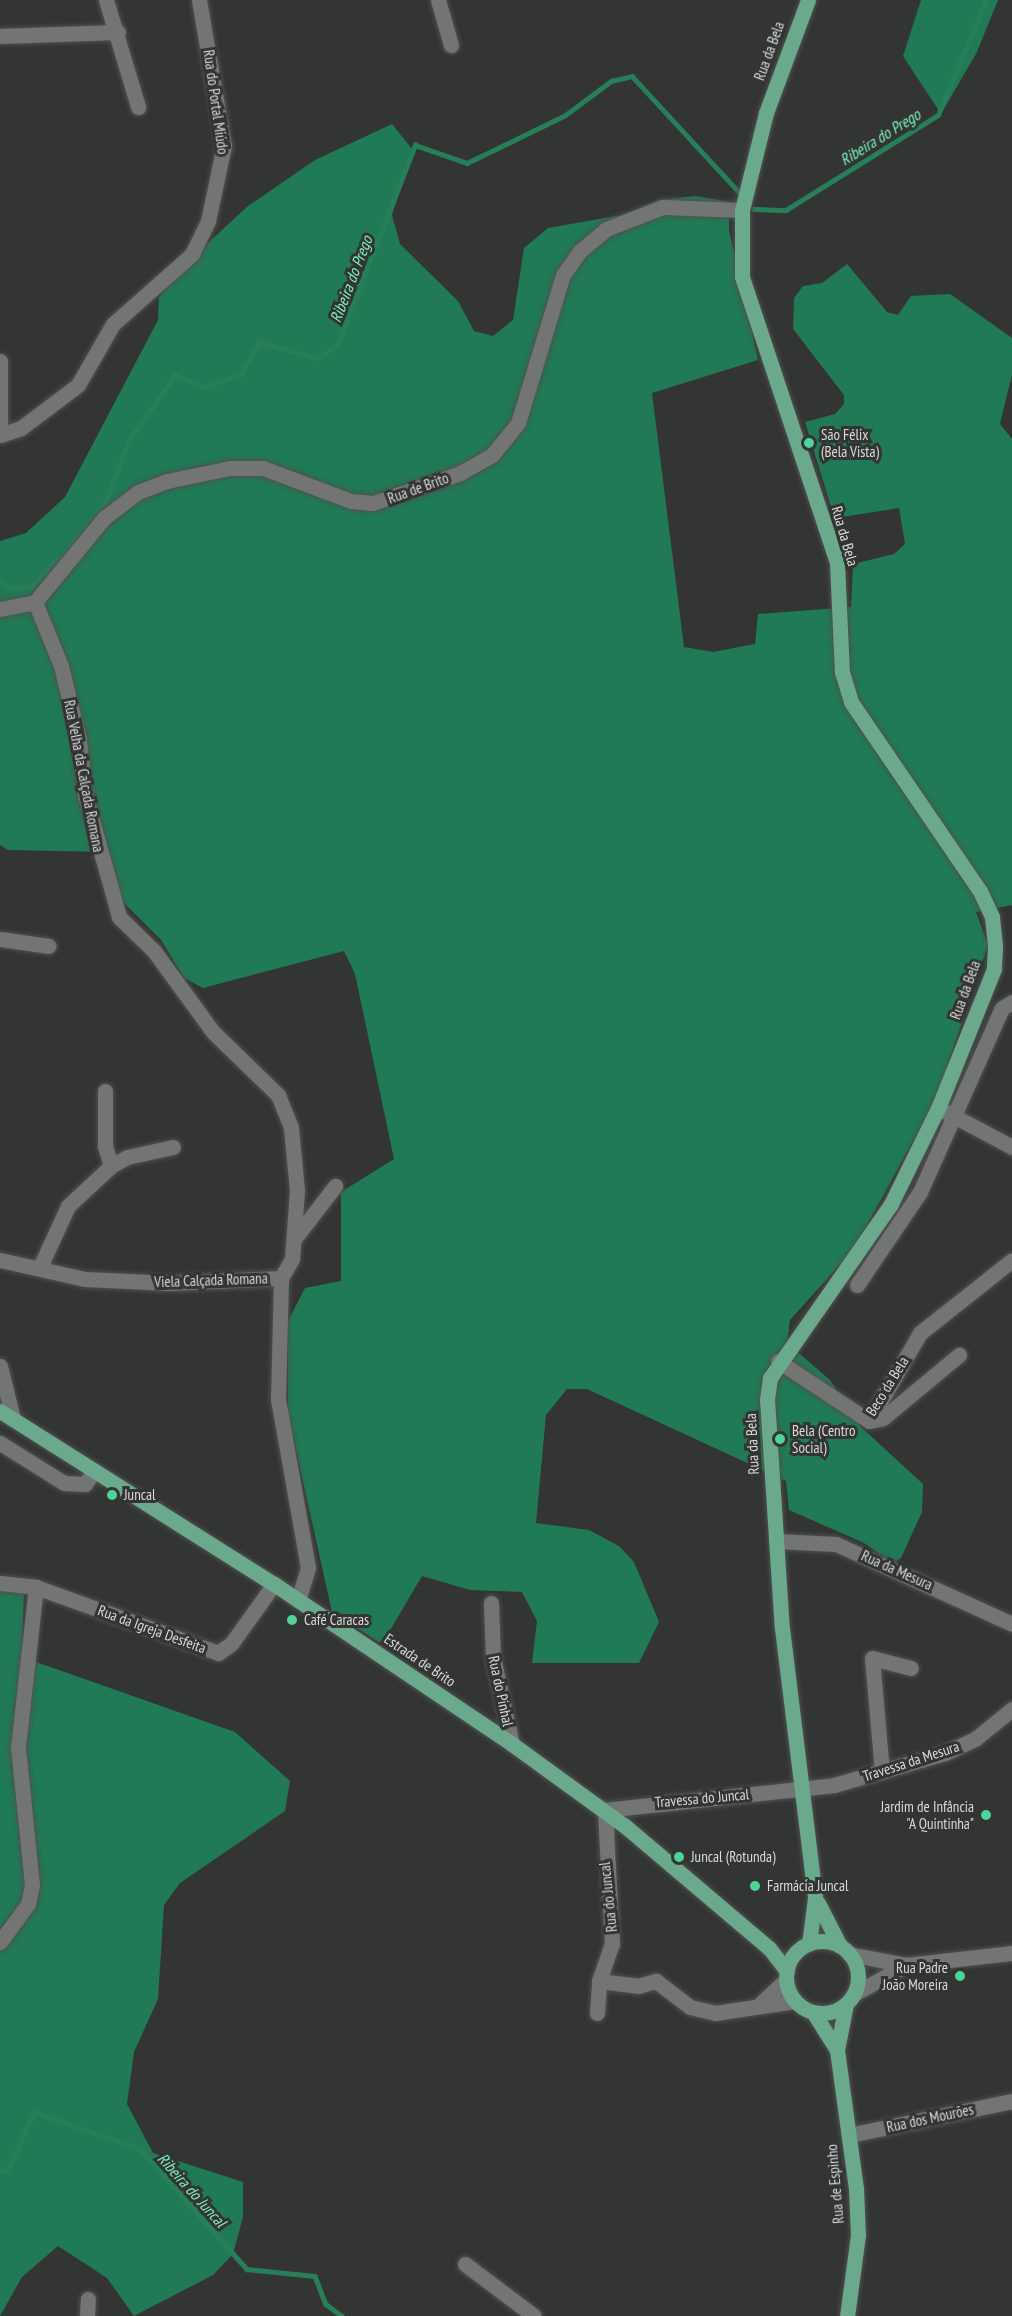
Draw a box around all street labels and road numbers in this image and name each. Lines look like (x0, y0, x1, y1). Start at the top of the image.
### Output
street label: Rua da Bela (750, 19, 788, 83)
street label: Rua do Portal Miúdo (200, 49, 232, 155)
street label: Rua de Brito (385, 469, 451, 507)
street label: Rua da Bela (828, 504, 862, 568)
street label: Rua Velha da Calçada Romana (60, 698, 108, 854)
street label: Rua da Bela (946, 958, 984, 1022)
street label: Viela Calçada Romana (154, 1269, 268, 1291)
street label: Beco da Bela (862, 1353, 912, 1419)
street label: Rua da Bela (741, 1413, 763, 1475)
street label: Rua da Mesura (859, 1546, 935, 1594)
street label: Rua da Igreja Desfeita (96, 1601, 208, 1657)
street label: Estrada de Brito (381, 1630, 459, 1690)
street label: Rua do Pinhal (485, 1654, 517, 1728)
street label: Travessa da Mesura (861, 1737, 961, 1785)
street label: Travessa do Juncal (654, 1785, 750, 1811)
street label: Rua do Juncal (595, 1861, 621, 1933)
street label: Rua dos Mourões (885, 2100, 975, 2136)
street label: Rua de Espinho (823, 2144, 847, 2224)

